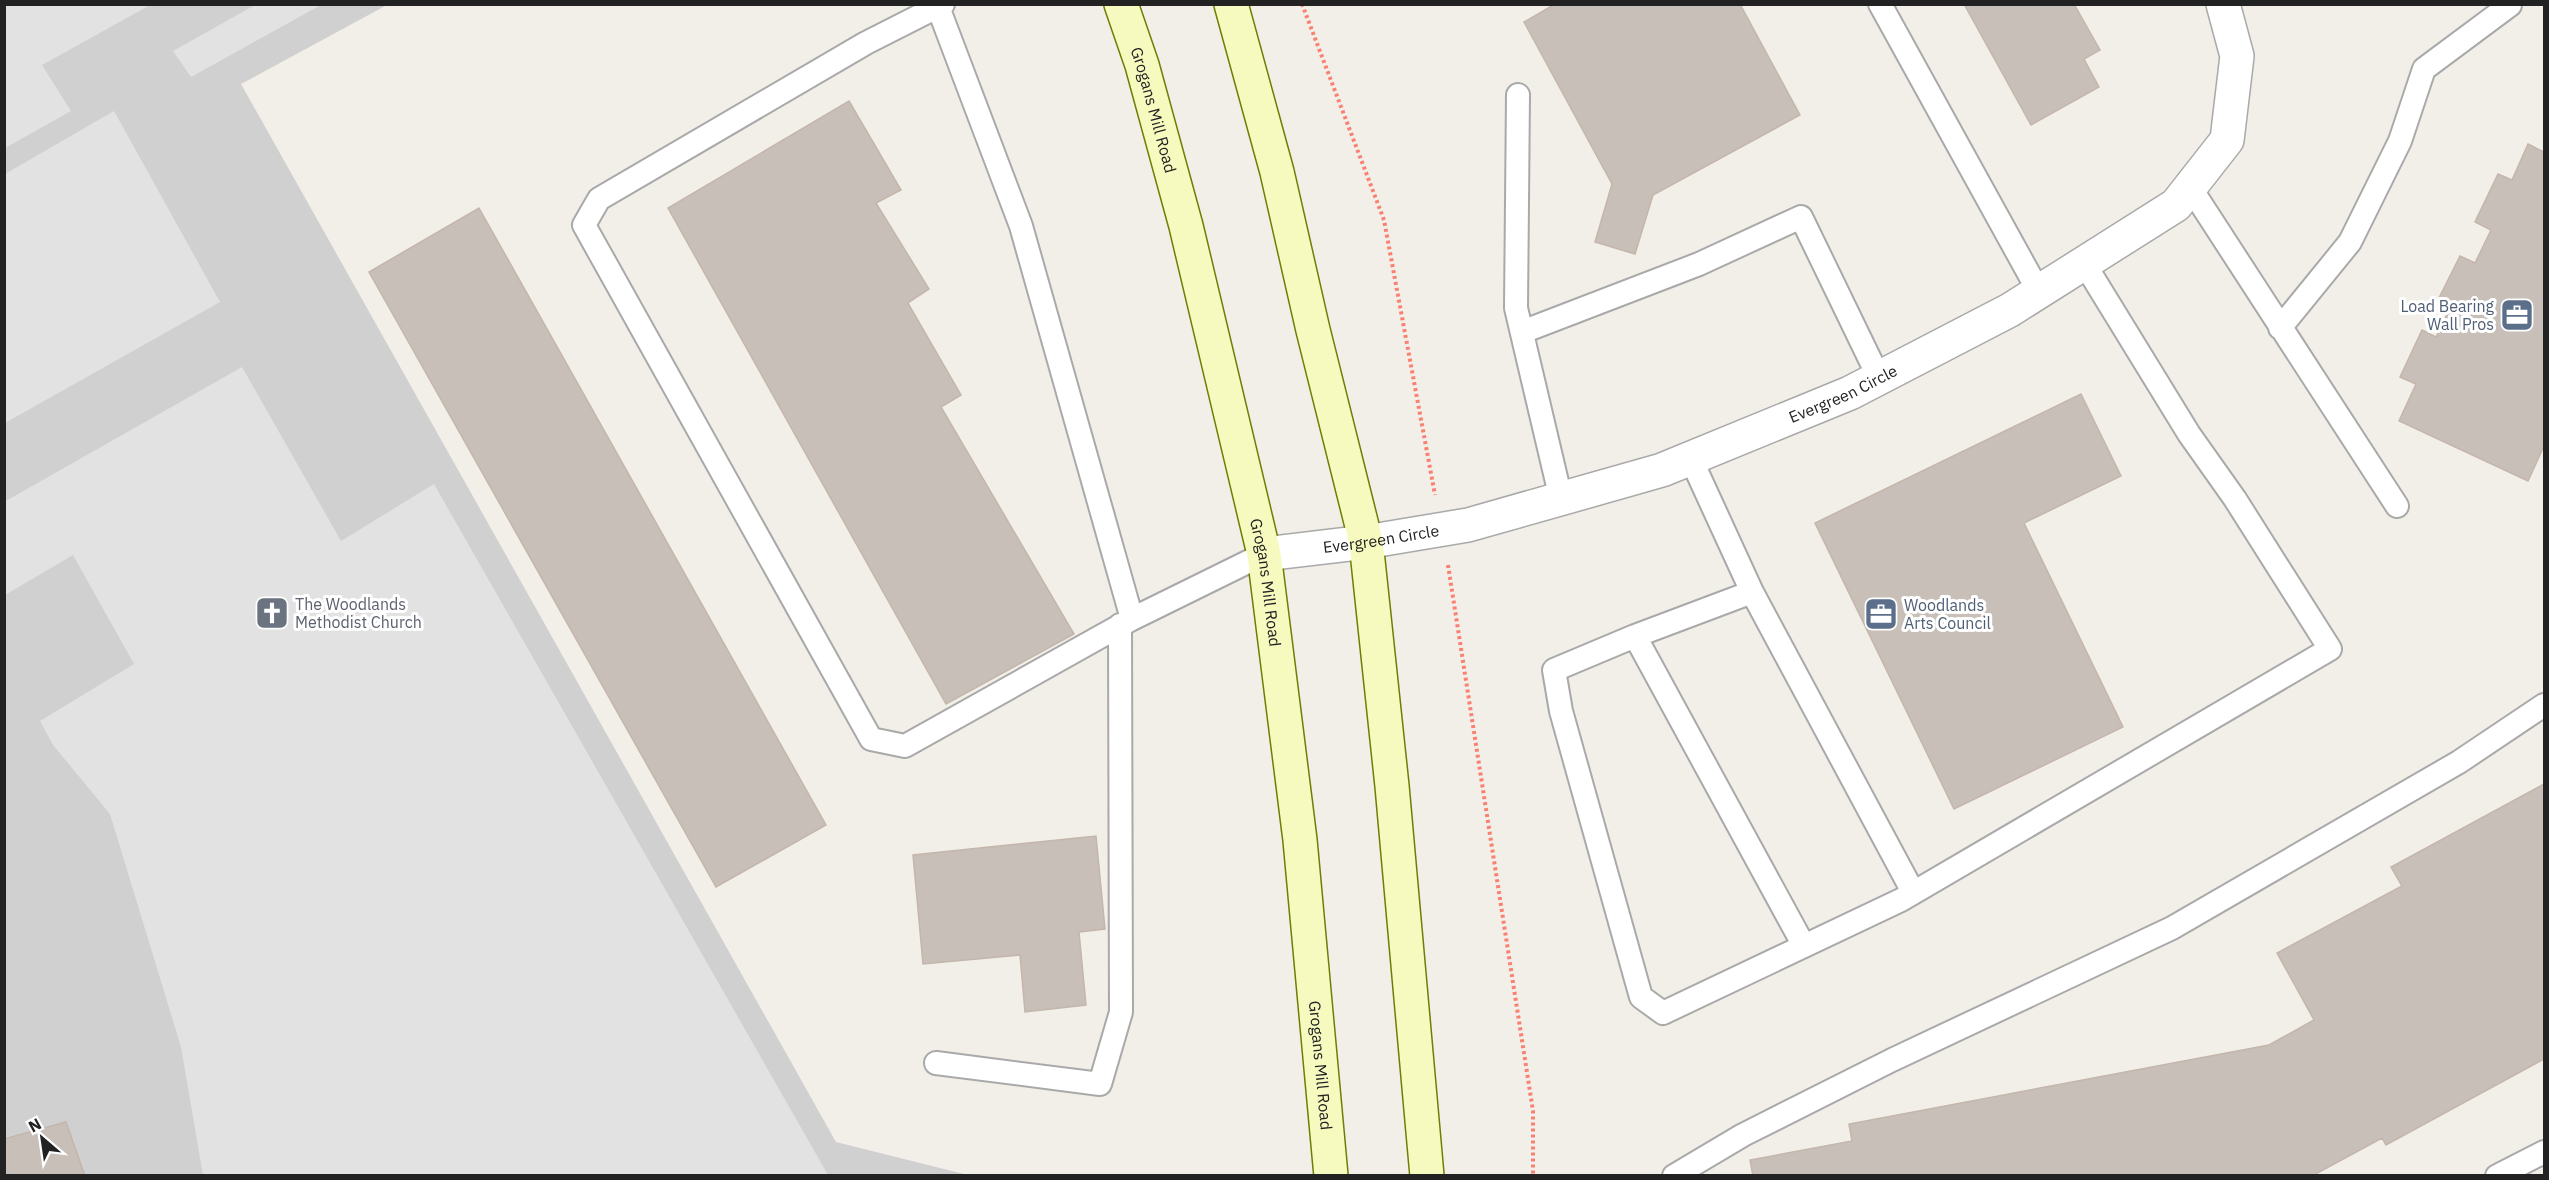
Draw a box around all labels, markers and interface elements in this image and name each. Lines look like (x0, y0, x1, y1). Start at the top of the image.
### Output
street label: Grogans Mill Road (1127, 44, 1181, 175)
place label: Load Bearing Wall Pros (2400, 296, 2495, 334)
office icon: Load Bearing Wall Pros (2499, 297, 2535, 333)
street label: Evergreen Circle (1786, 360, 1901, 427)
street label: Grogans Mill Road (1246, 516, 1286, 648)
street label: Evergreen Circle (1322, 520, 1441, 557)
place label: The Woodlands Methodist Church (295, 594, 422, 632)
church icon: The Woodlands Methodist Church (254, 595, 290, 631)
place label: Woodlands Arts Council (1904, 595, 1991, 633)
office icon: Woodlands Arts Council (1863, 596, 1899, 632)
street label: Grogans Mill Road (1305, 1000, 1337, 1131)
north arrow (12, 1108, 72, 1168)
text: N (25, 1113, 45, 1136)

